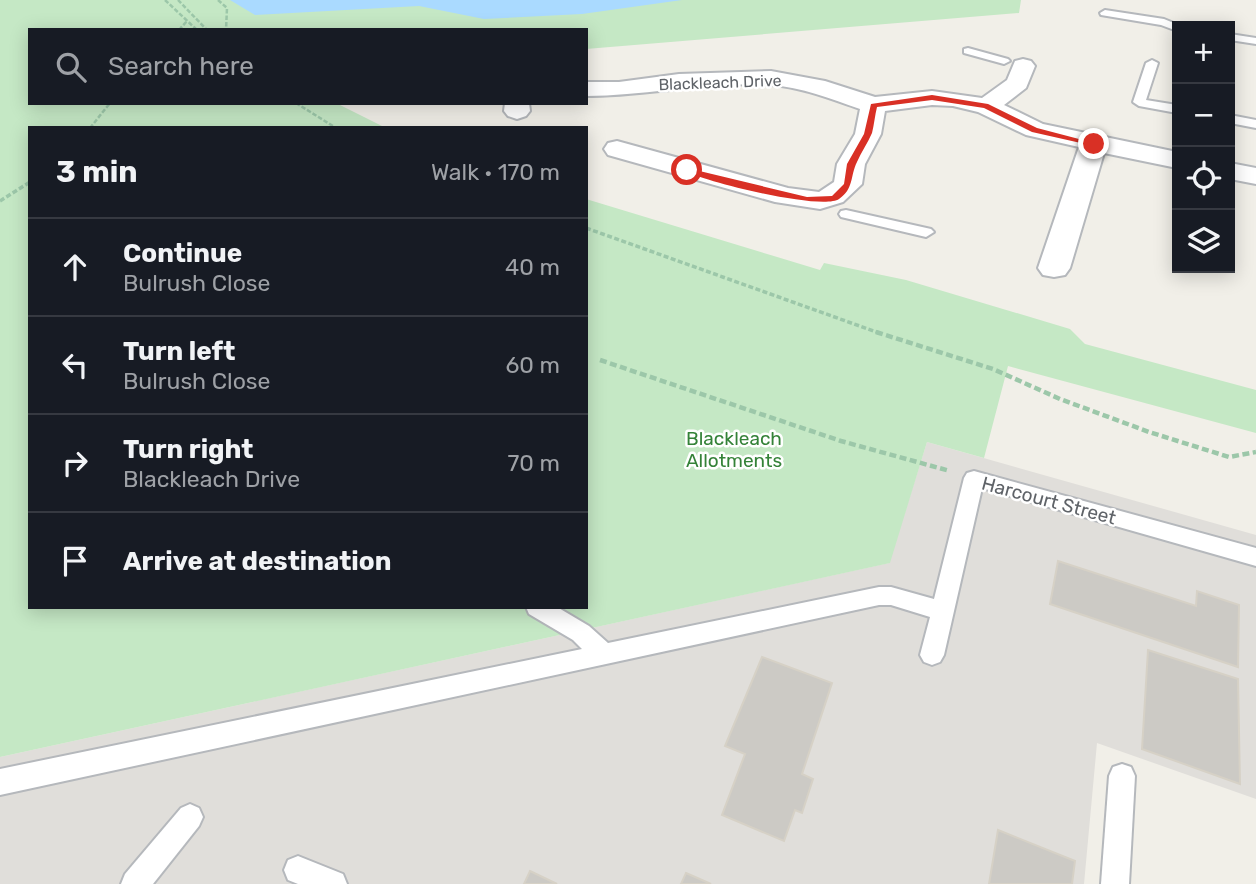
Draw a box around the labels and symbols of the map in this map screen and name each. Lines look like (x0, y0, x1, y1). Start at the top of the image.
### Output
street label: Blackleach Drive (658, 71, 782, 94)
route end (1078, 128, 1109, 159)
route start (671, 154, 702, 185)
park label: Blackleach Allotments (686, 427, 782, 472)
street label: Harcourt Street (979, 471, 1119, 530)

